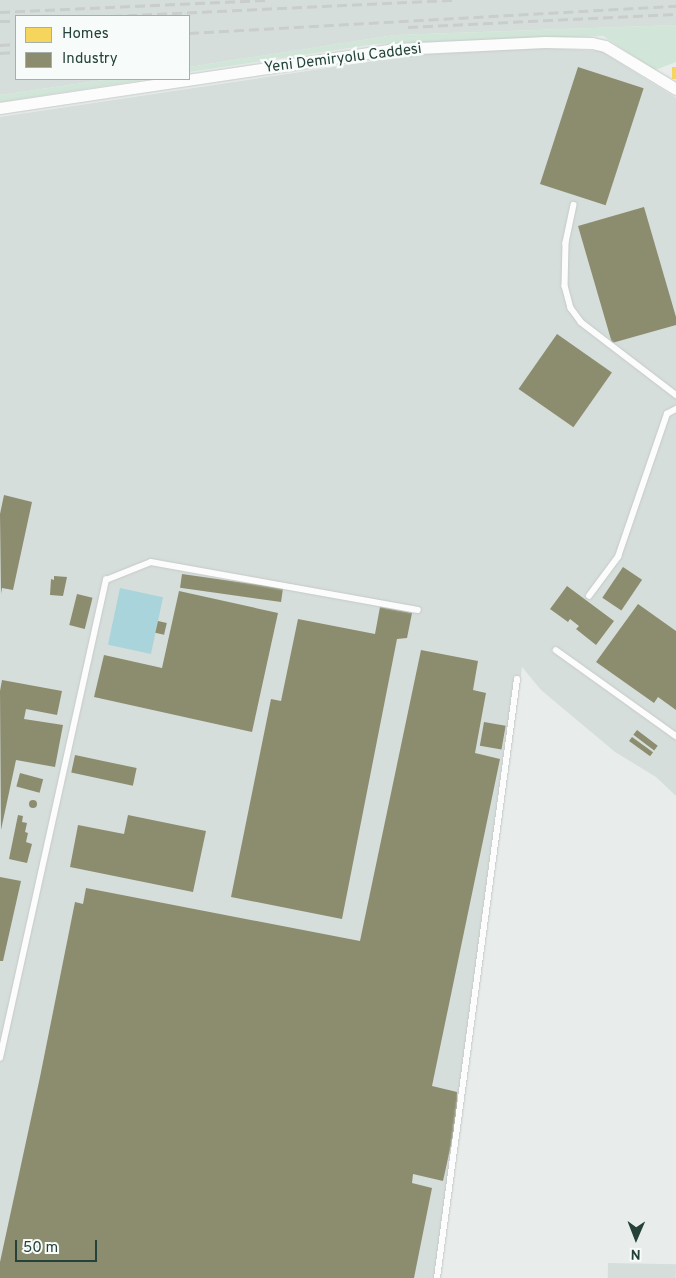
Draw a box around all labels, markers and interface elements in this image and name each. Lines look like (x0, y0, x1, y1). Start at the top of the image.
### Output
legend (15, 15, 190, 80)
text: Homes (62, 25, 109, 44)
street label: Yeni Demiryolu Caddesi (263, 40, 423, 78)
text: Industry (62, 50, 118, 69)
north arrow (611, 1213, 661, 1263)
scale bar (18, 1230, 100, 1262)
text: 50 m (23, 1239, 58, 1258)
text: N (631, 1245, 641, 1262)

